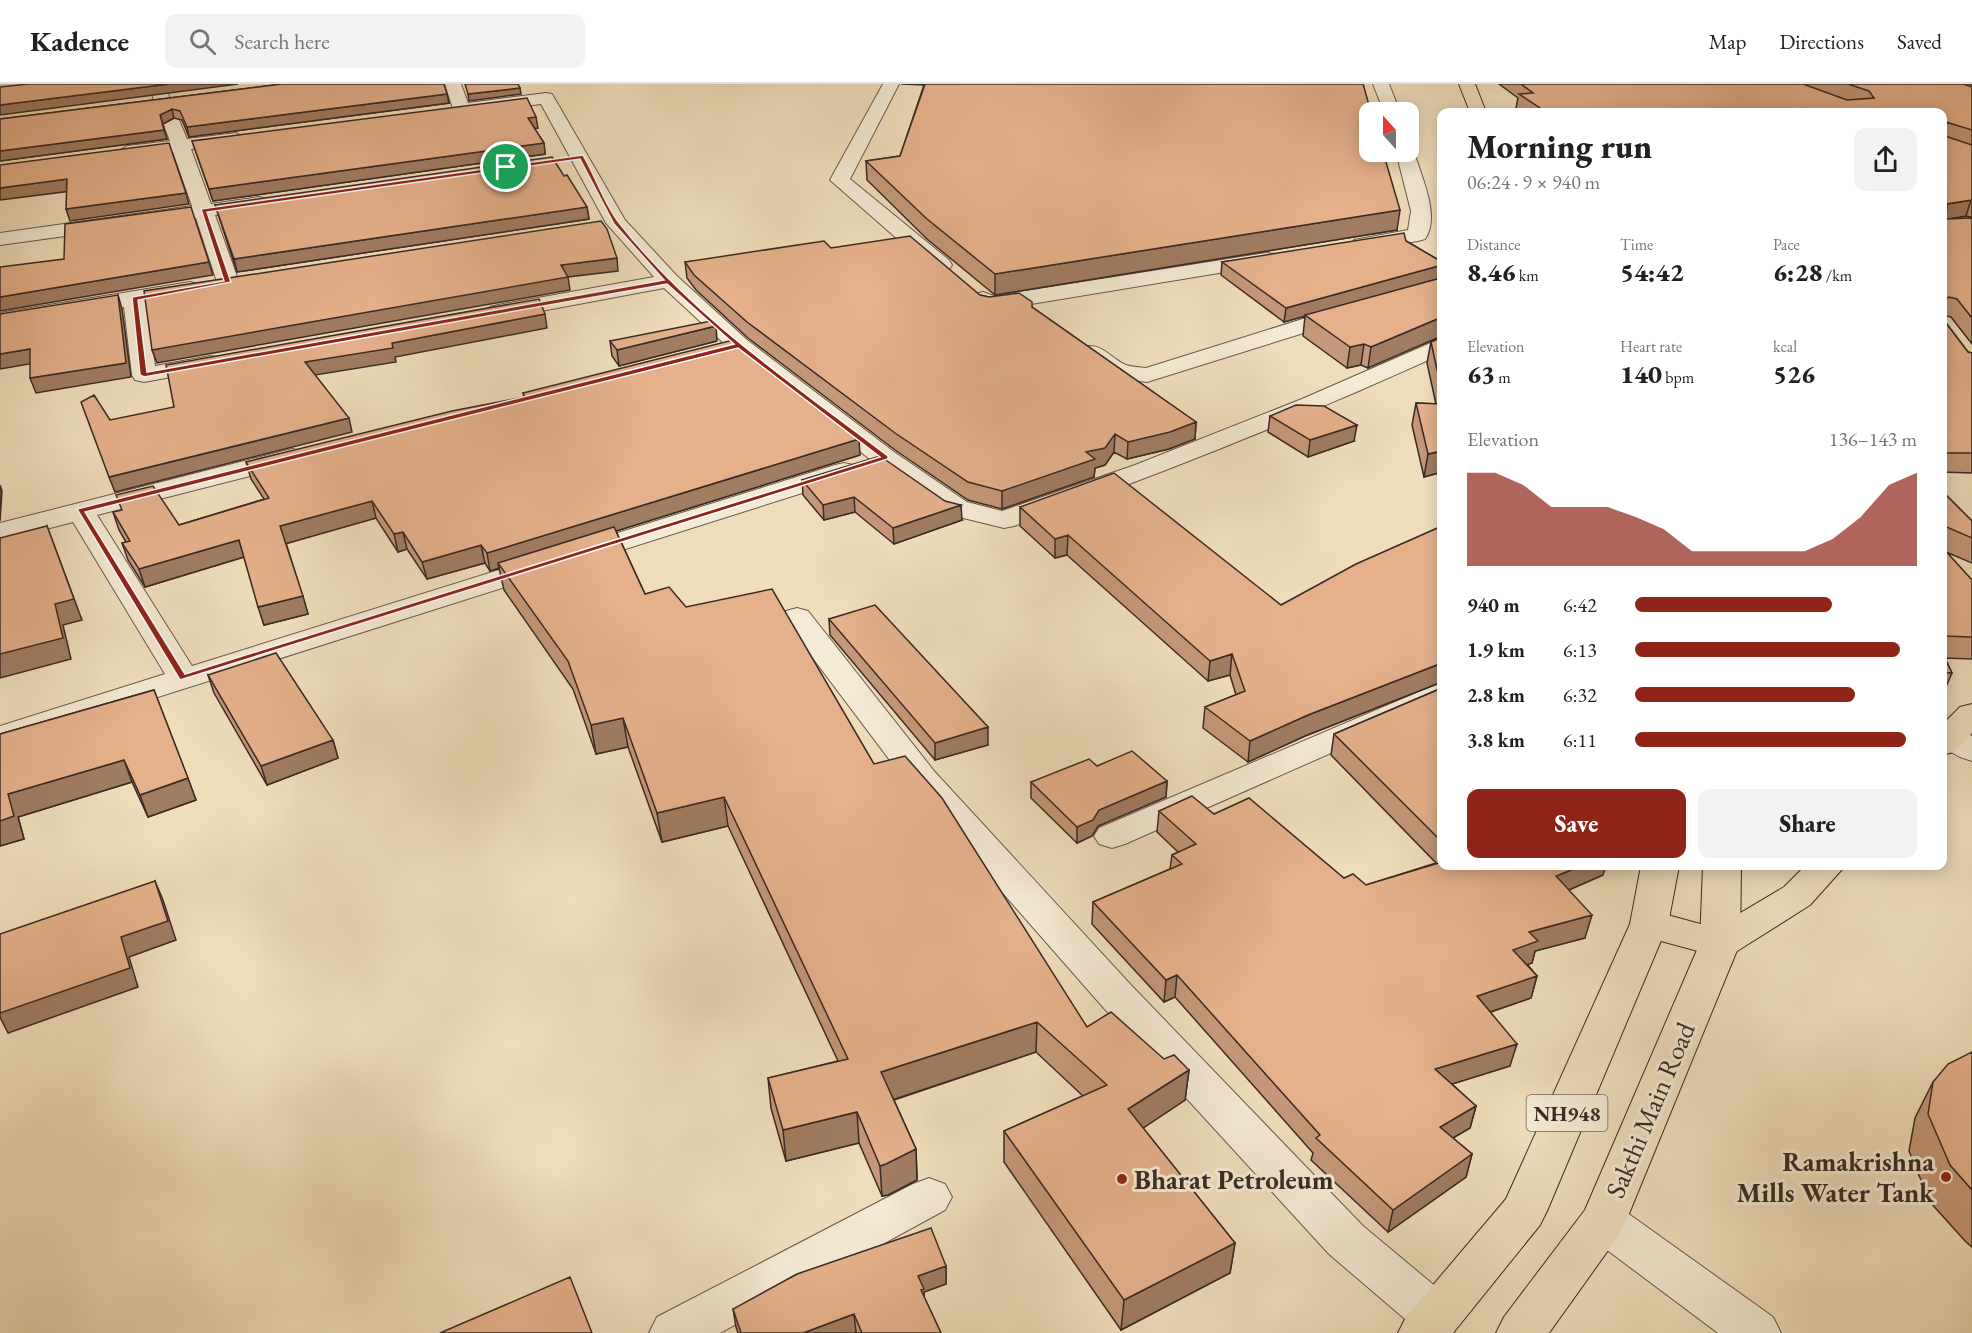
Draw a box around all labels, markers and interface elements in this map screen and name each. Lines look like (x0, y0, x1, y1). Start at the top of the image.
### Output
search box (165, 14, 585, 68)
text: Kadence (30, 23, 129, 59)
icon: search (186, 25, 219, 58)
text: Search here (234, 27, 330, 56)
text: Map (1709, 28, 1746, 55)
text: Directions (1779, 28, 1864, 55)
text: Saved (1897, 28, 1942, 55)
north arrow (1359, 102, 1419, 162)
map controls (1359, 102, 1419, 162)
text: Morning run (1467, 125, 1652, 168)
button: share (1854, 128, 1917, 191)
pin (480, 141, 531, 192)
icon: arrive (489, 150, 522, 183)
text: 06:24 · 9 × 940 m (1467, 169, 1600, 195)
text: Distance (1467, 234, 1520, 255)
text: Time (1620, 234, 1653, 255)
text: Pace (1773, 234, 1800, 255)
text: 8.46 (1467, 255, 1516, 289)
text: 54:42 (1620, 255, 1684, 289)
text: 6:28 (1773, 255, 1823, 289)
text: km (1516, 265, 1539, 286)
text: /km (1823, 265, 1852, 286)
text: Elevation (1467, 336, 1525, 357)
text: Heart rate (1620, 336, 1682, 357)
text: kcal (1773, 336, 1797, 357)
text: 63 (1467, 357, 1495, 391)
text: 140 (1620, 357, 1662, 391)
text: 526 (1773, 357, 1815, 391)
text: m (1495, 367, 1511, 388)
text: bpm (1662, 367, 1694, 388)
text: Elevation (1467, 426, 1539, 452)
text: 136–143 m (1829, 426, 1917, 452)
text: 940 m (1467, 592, 1520, 618)
text: 6:42 (1563, 592, 1597, 618)
text: 1.9 km (1467, 637, 1525, 663)
text: 6:13 (1563, 637, 1597, 663)
text: 2.8 km (1467, 682, 1525, 708)
text: 6:32 (1563, 682, 1597, 708)
text: 3.8 km (1467, 727, 1525, 753)
text: 6:11 (1563, 727, 1597, 753)
button: Save (1467, 789, 1686, 858)
button: Share (1698, 789, 1917, 858)
street label: Sakthi Main Road (1597, 1016, 1703, 1203)
road number: NH948 (1526, 1095, 1608, 1131)
place label: Ramakrishna Mills Water Tank (1737, 1144, 1935, 1210)
place label: Bharat Petroleum (1134, 1162, 1334, 1197)
marker: Ramakrishna Mills Water Tank (1939, 1170, 1953, 1184)
marker: Bharat Petroleum (1115, 1172, 1129, 1186)

